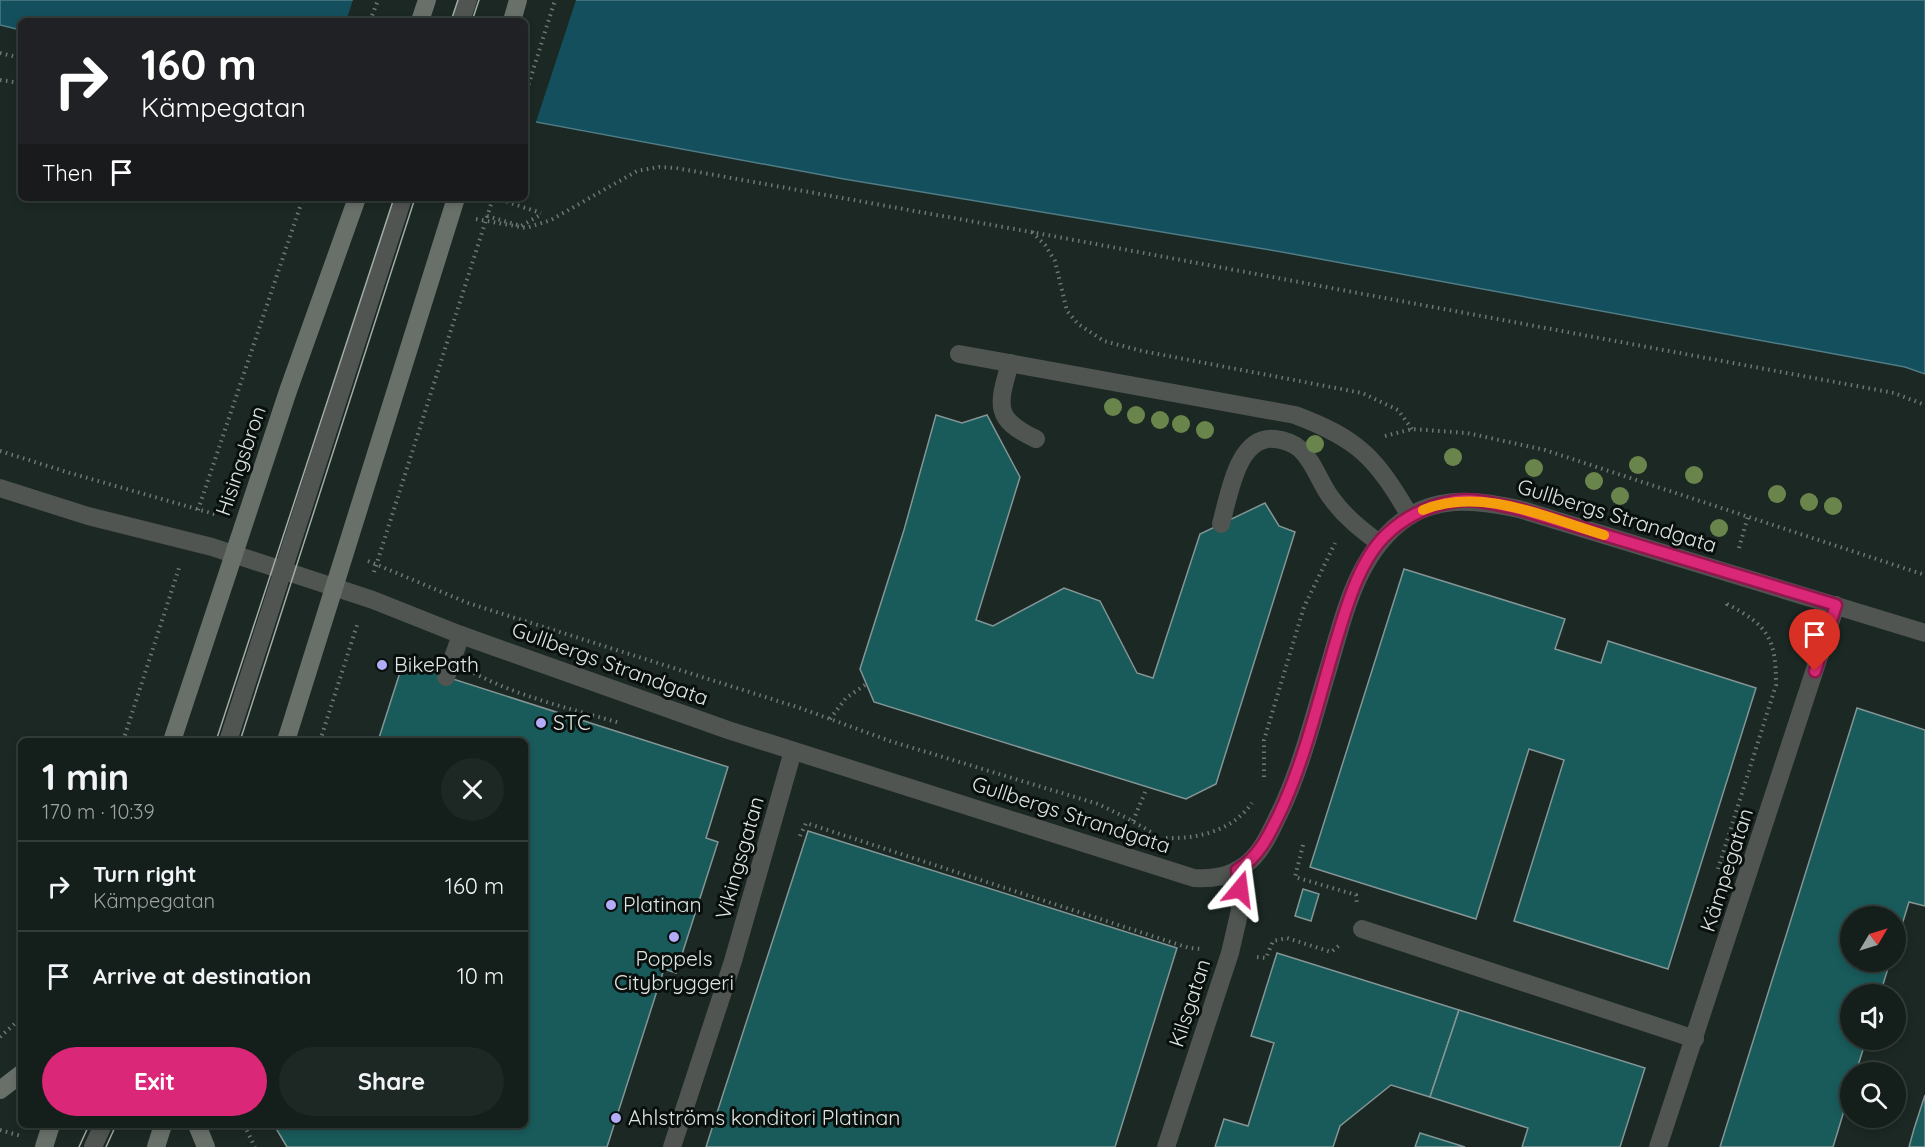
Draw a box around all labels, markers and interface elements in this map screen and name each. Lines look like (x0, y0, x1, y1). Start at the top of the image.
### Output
text: 160 m (141, 38, 257, 91)
icon: right (42, 42, 120, 120)
text: Kämpegatan (141, 90, 306, 124)
icon: arrive (105, 156, 138, 189)
text: Then (42, 159, 93, 187)
street label: Hisingsbron (209, 403, 271, 519)
street label: Gullbergs Strandgata (1515, 472, 1720, 558)
pin (1789, 609, 1840, 671)
street label: Gullbergs Strandgata (509, 615, 712, 711)
icon: arrive (1798, 618, 1831, 651)
place label: BikePath (394, 651, 479, 677)
marker: BikePath (375, 658, 389, 672)
place label: STC (553, 709, 591, 735)
marker: STC (534, 716, 548, 730)
text: 1 min (42, 754, 129, 799)
button: close (441, 758, 504, 821)
street label: Gullbergs Strandgata (969, 770, 1174, 858)
street label: Vikingsgatan (709, 793, 769, 922)
text: 170 m · 10:39 (42, 799, 155, 824)
street label: Kämpegatan (1694, 805, 1758, 935)
position arrow (1208, 857, 1272, 921)
text: Turn right (93, 860, 197, 888)
icon: right (42, 870, 75, 903)
text: 160 m (445, 872, 504, 900)
text: Kämpegatan (93, 888, 215, 913)
place label: Platinan (623, 891, 702, 917)
marker: Platinan (604, 898, 618, 912)
north arrow (1840, 906, 1906, 972)
map controls (1840, 906, 1906, 1128)
marker: Poppels Citybryggeri (667, 930, 681, 944)
place label: Poppels Citybryggeri (614, 945, 734, 995)
street label: Kilsgatan (1163, 955, 1215, 1050)
icon: arrive (42, 960, 75, 993)
text: Arrive at destination (93, 962, 311, 990)
text: 10 m (457, 962, 504, 990)
button: sound (1840, 984, 1906, 1050)
button: Exit (42, 1047, 267, 1116)
button: Share (279, 1047, 504, 1116)
button: search (1840, 1062, 1906, 1128)
place label: Ahlströms konditori Platinan (628, 1104, 900, 1130)
marker: Ahlströms konditori Platinan (609, 1111, 623, 1125)

